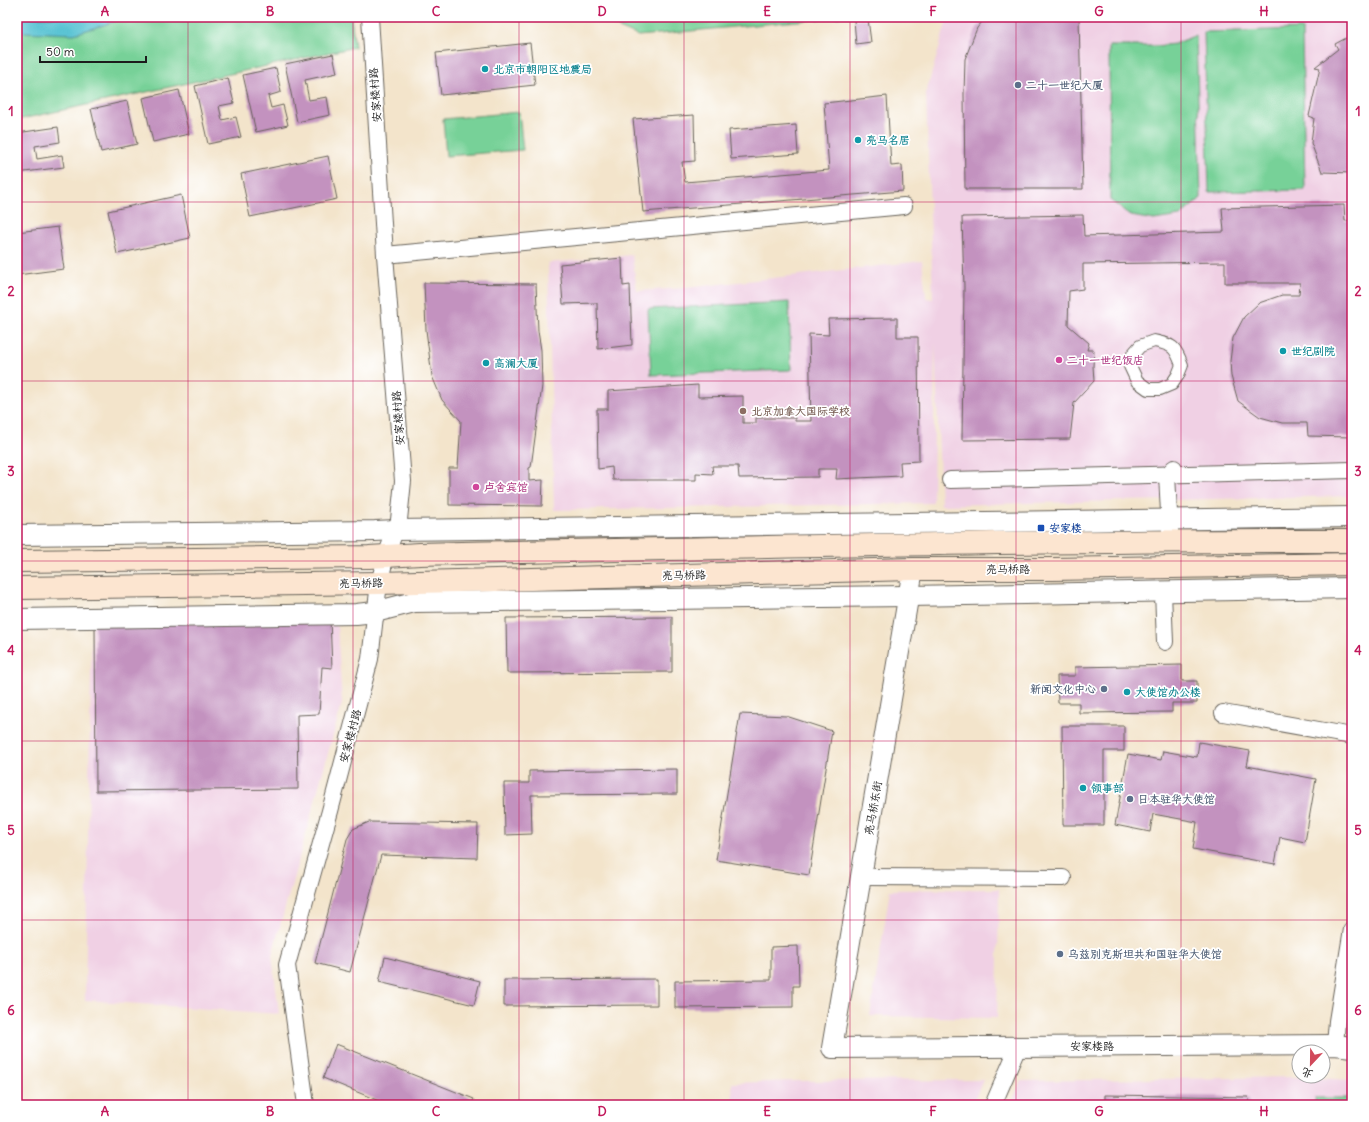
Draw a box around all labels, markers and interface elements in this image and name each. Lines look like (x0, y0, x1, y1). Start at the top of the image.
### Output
text: A (101, 3, 110, 20)
text: B (266, 3, 275, 20)
text: C (432, 3, 441, 20)
text: D (597, 3, 607, 20)
text: E (763, 3, 771, 20)
text: F (929, 3, 937, 20)
text: G (1094, 3, 1104, 20)
text: H (1259, 3, 1269, 20)
scale bar (40, 38, 146, 64)
text: 50 m (46, 44, 75, 59)
place label: 北京市朝阳区地震局 (493, 62, 592, 76)
marker: 北京市朝阳区地震局 (480, 64, 490, 74)
street label: 安家楼村路 (366, 67, 384, 123)
place label: 二十一世纪大厦 (1026, 78, 1103, 92)
marker: 二十一世纪大厦 (1013, 80, 1023, 90)
text: 1 (8, 103, 14, 120)
text: 1 (1355, 103, 1361, 120)
place label: 亮马名居 (866, 133, 910, 147)
marker: 亮马名居 (853, 135, 863, 145)
text: 2 (7, 283, 15, 300)
text: 2 (1354, 283, 1362, 300)
place label: 世纪剧院 (1291, 344, 1335, 358)
marker: 世纪剧院 (1278, 346, 1288, 356)
place label: 二十一世纪饭店 (1067, 353, 1144, 367)
marker: 二十一世纪饭店 (1054, 355, 1064, 365)
place label: 高澜大厦 (494, 356, 538, 370)
marker: 高澜大厦 (481, 358, 491, 368)
street label: 安家楼村路 (389, 390, 407, 446)
place label: 北京加拿大国际学校 (751, 404, 850, 418)
marker: 北京加拿大国际学校 (738, 406, 748, 416)
text: 3 (7, 463, 15, 480)
text: 3 (1354, 463, 1362, 480)
place label: 卢舍宾馆 (484, 480, 528, 494)
marker: 卢舍宾馆 (471, 482, 481, 492)
place label: 安家楼 (1049, 521, 1082, 535)
marker: 安家楼 (1036, 523, 1046, 533)
street label: 亮马桥路 (986, 562, 1030, 576)
street label: 亮马桥路 (662, 568, 706, 582)
street label: 亮马桥路 (339, 576, 383, 590)
text: 4 (7, 642, 15, 659)
text: 4 (1354, 642, 1362, 659)
place label: 新闻文化中心 (1030, 682, 1096, 696)
marker: 新闻文化中心 (1099, 684, 1109, 694)
place label: 大使馆办公楼 (1135, 685, 1201, 699)
marker: 大使馆办公楼 (1122, 687, 1132, 697)
street label: 安家楼村路 (336, 708, 364, 764)
street label: 亮马桥东街 (861, 779, 885, 836)
place label: 领事部 (1091, 781, 1124, 795)
marker: 领事部 (1078, 783, 1088, 793)
place label: 日本驻华大使馆 (1138, 792, 1215, 806)
marker: 日本驻华大使馆 (1125, 794, 1135, 804)
text: 5 (7, 822, 15, 839)
text: 5 (1354, 822, 1362, 839)
place label: 乌兹别克斯坦共和国驻华大使馆 (1068, 947, 1222, 961)
marker: 乌兹别克斯坦共和国驻华大使馆 (1055, 949, 1065, 959)
text: 6 (7, 1002, 15, 1019)
text: 6 (1354, 1002, 1362, 1019)
street label: 安家楼路 (1070, 1039, 1114, 1053)
north arrow (1291, 1044, 1331, 1084)
text: 北 (1300, 1065, 1315, 1082)
text: A (101, 1103, 110, 1120)
text: B (266, 1103, 275, 1120)
text: C (432, 1103, 441, 1120)
text: D (597, 1103, 607, 1120)
text: E (763, 1103, 771, 1120)
text: F (929, 1103, 937, 1120)
text: G (1094, 1103, 1104, 1120)
text: H (1259, 1103, 1269, 1120)

